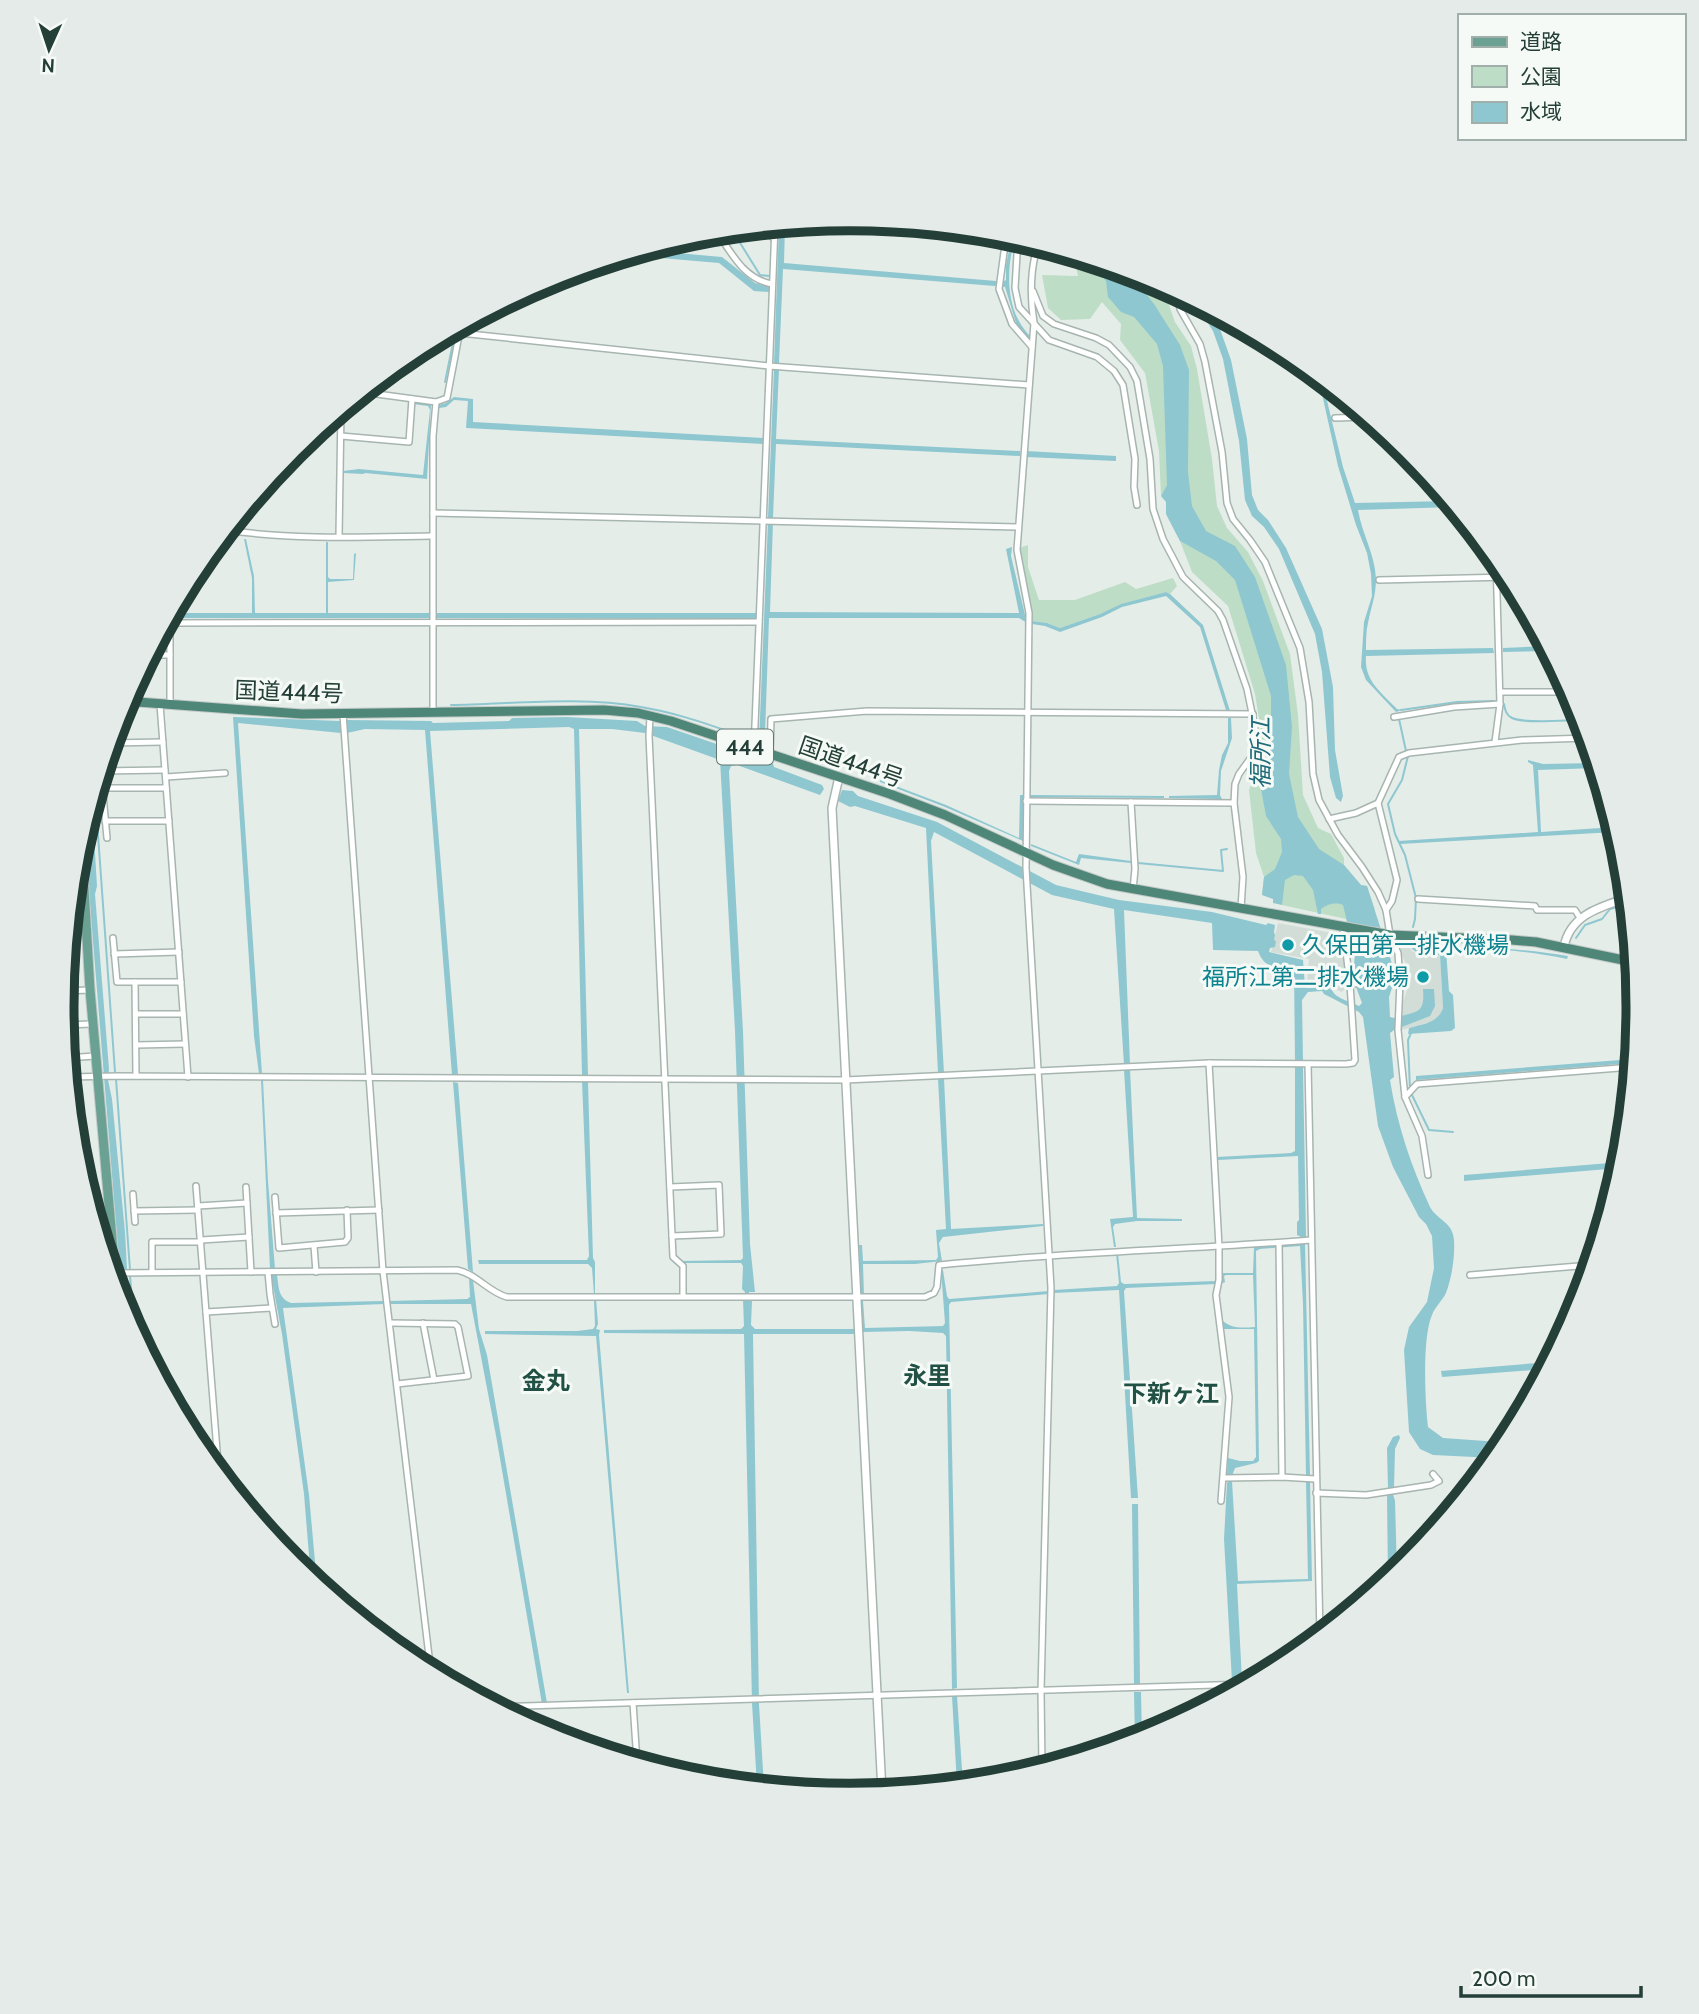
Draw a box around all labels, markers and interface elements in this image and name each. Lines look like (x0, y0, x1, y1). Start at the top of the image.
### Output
north arrow (14, 14, 84, 84)
legend (1458, 14, 1685, 140)
text: 道路 (1520, 29, 1562, 54)
text: N (41, 54, 55, 77)
text: 公園 (1520, 64, 1562, 89)
text: 水域 (1520, 99, 1562, 124)
street label: 国道444号 (234, 676, 344, 708)
water label: 福所江 (1246, 714, 1275, 789)
road number: 444 (717, 730, 773, 764)
street label: 国道444号 (795, 731, 907, 793)
place label: 久保田第一排水機場 (1302, 931, 1509, 959)
marker: 久保田第一排水機場 (1280, 937, 1296, 953)
place label: 福所江第二排水機場 (1202, 963, 1409, 991)
marker: 福所江第二排水機場 (1415, 969, 1431, 985)
district label: 永里 (903, 1361, 951, 1390)
district label: 金丸 (522, 1366, 570, 1395)
district label: 下新ヶ江 (1123, 1379, 1219, 1408)
scale bar (1461, 1954, 1641, 1998)
text: 200 m (1472, 1966, 1535, 1991)

